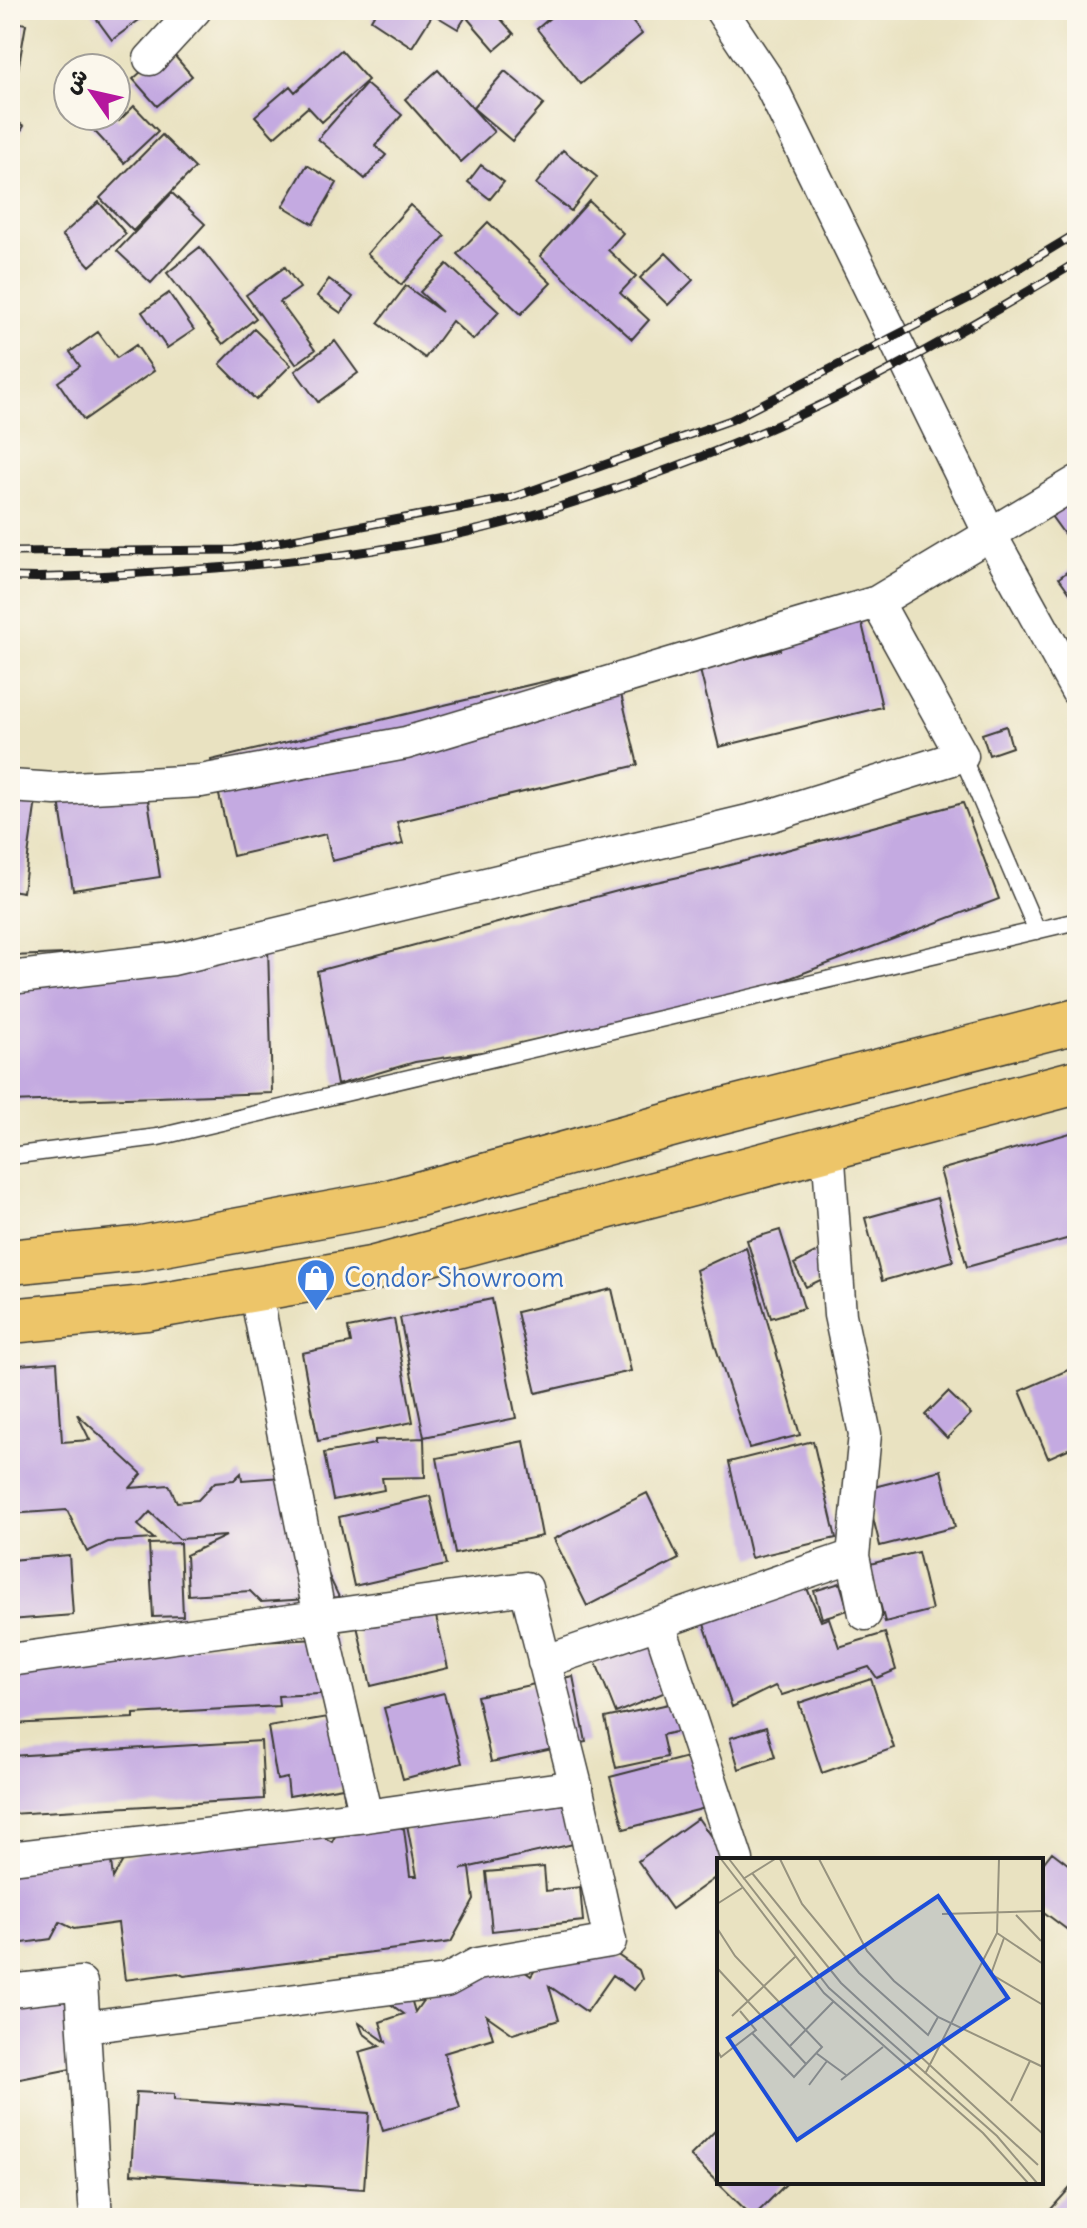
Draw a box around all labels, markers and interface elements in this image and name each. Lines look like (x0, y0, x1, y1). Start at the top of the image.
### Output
north arrow (52, 52, 132, 132)
text: ش (57, 63, 94, 99)
shop icon: Condor Showroom (295, 1257, 337, 1312)
place label: Condor Showroom (344, 1261, 564, 1294)
inset map (717, 1858, 1043, 2184)

